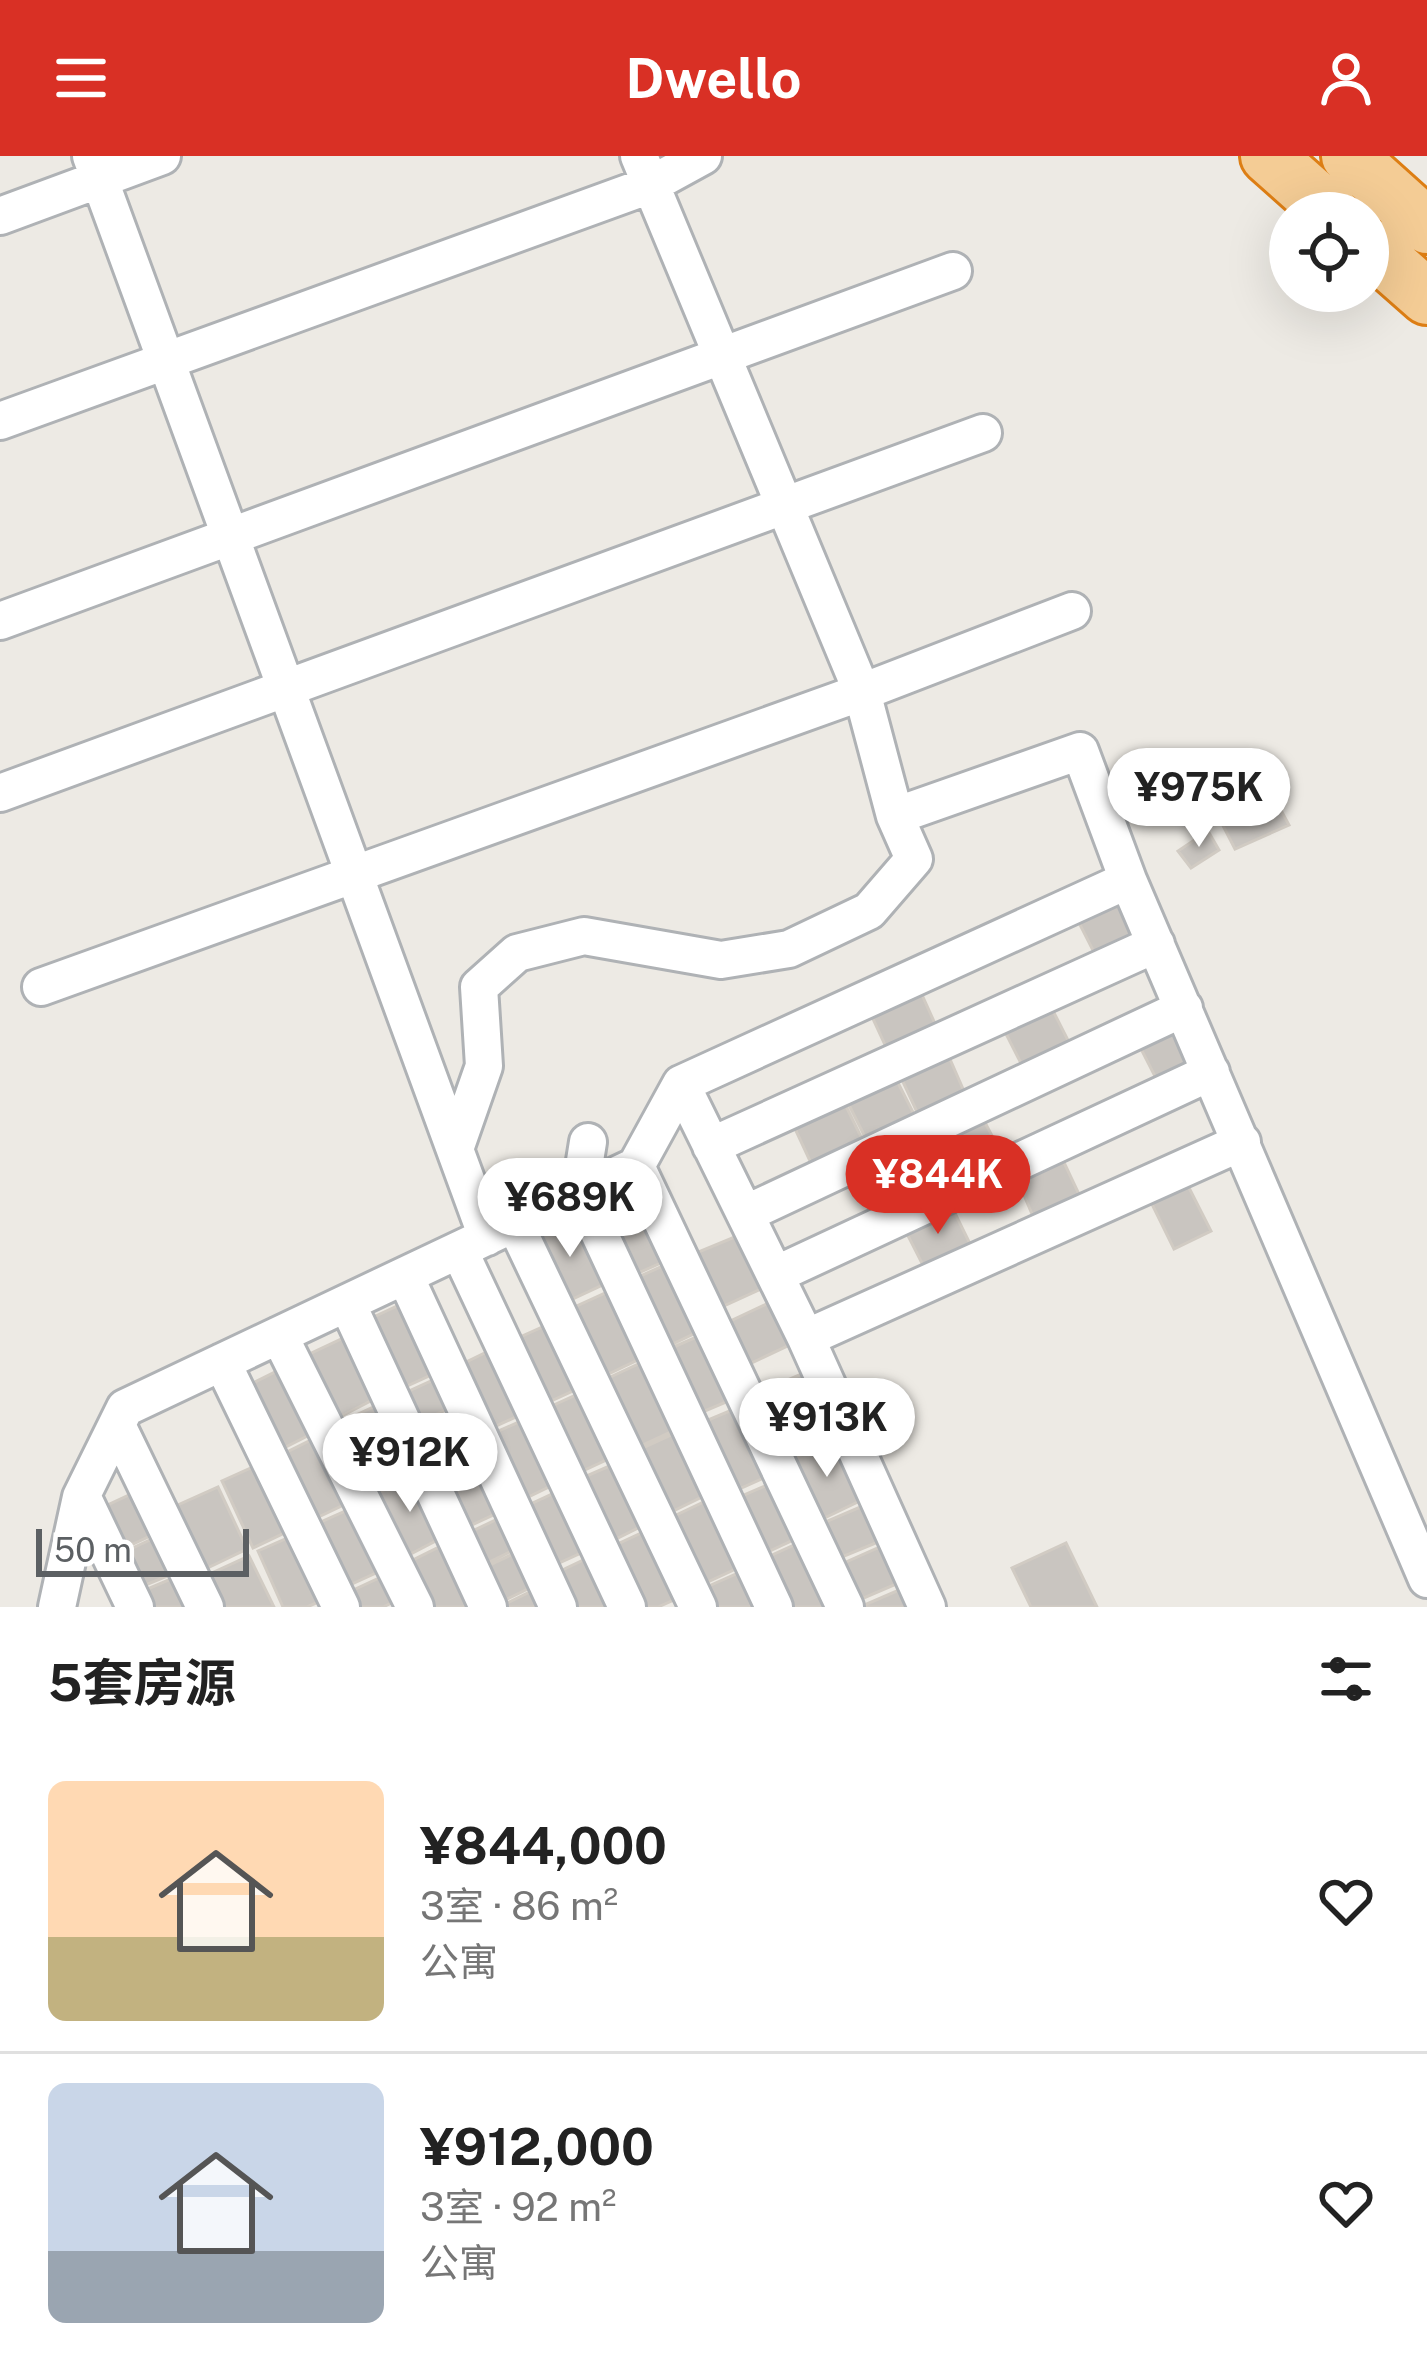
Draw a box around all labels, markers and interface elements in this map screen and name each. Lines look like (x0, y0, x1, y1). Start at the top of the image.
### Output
icon: menu (48, 45, 114, 111)
icon: person (1313, 45, 1379, 111)
text: Dwello (626, 47, 801, 110)
map controls (1269, 192, 1389, 312)
button: locate (1269, 192, 1389, 312)
pin: ¥975K (1115, 748, 1283, 850)
text: ¥975K (1134, 764, 1264, 810)
pin: ¥844K (854, 1135, 1022, 1237)
text: ¥844K (873, 1151, 1003, 1197)
pin: ¥689K (486, 1158, 654, 1260)
text: ¥689K (504, 1174, 636, 1220)
pin: ¥913K (743, 1378, 911, 1480)
text: ¥913K (766, 1394, 888, 1440)
pin: ¥912K (326, 1413, 494, 1515)
text: ¥912K (350, 1429, 470, 1475)
scale bar (36, 1523, 249, 1576)
text: 50 m (54, 1531, 132, 1569)
icon: filters (1313, 1646, 1379, 1712)
text: 5套房源 (48, 1653, 235, 1712)
text: ¥844,000 (420, 1816, 667, 1875)
icon: home (144, 1829, 288, 1973)
icon: heart (1313, 1868, 1379, 1934)
text: 3室 · 86 m² (420, 1883, 618, 1929)
text: 公寓 (420, 1939, 498, 1985)
text: ¥912,000 (420, 2117, 654, 2176)
icon: home (144, 2131, 288, 2275)
icon: heart (1313, 2170, 1379, 2236)
text: 3室 · 92 m² (420, 2184, 616, 2230)
text: 公寓 (420, 2240, 498, 2286)

